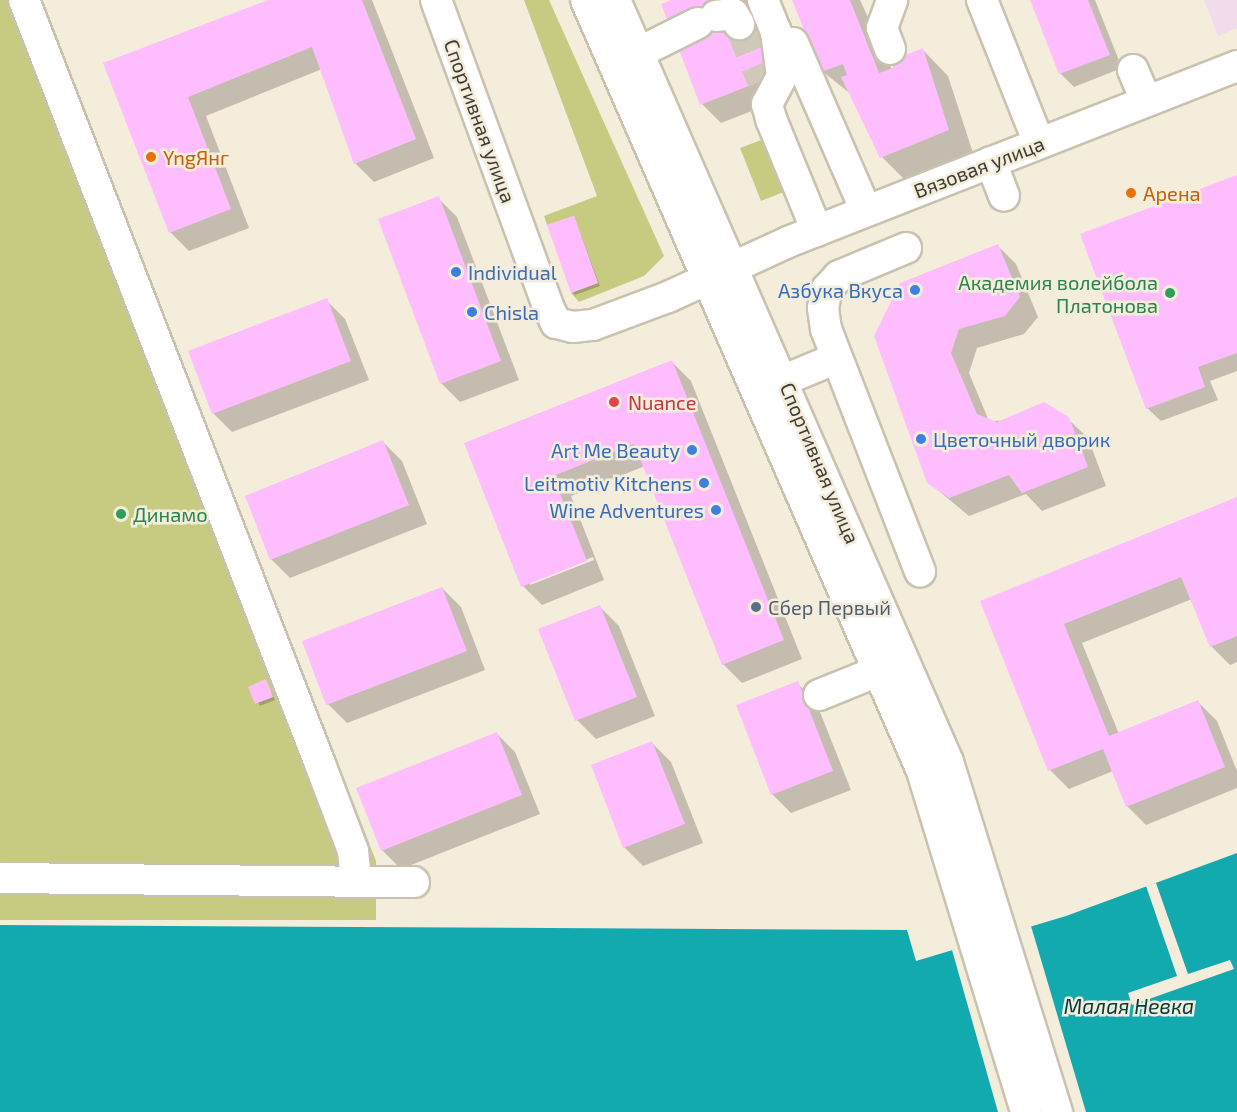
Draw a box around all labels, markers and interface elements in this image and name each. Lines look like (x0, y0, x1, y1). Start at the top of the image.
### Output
street label: Спортивная улица (439, 36, 521, 206)
street label: Вязовая улица (910, 131, 1048, 203)
place label: YngЯнг (163, 145, 229, 169)
marker: YngЯнг (144, 150, 158, 164)
place label: Арена (1143, 181, 1201, 205)
marker: Арена (1124, 186, 1138, 200)
place label: Individual (468, 260, 557, 284)
marker: Individual (449, 265, 463, 279)
place label: Академия волейбола Платонова (958, 270, 1158, 317)
place label: Азбука Вкуса (778, 278, 903, 302)
marker: Азбука Вкуса (908, 283, 922, 297)
marker: Академия волейбола Платонова (1163, 286, 1177, 300)
place label: Chisla (484, 300, 539, 324)
marker: Chisla (465, 305, 479, 319)
street label: Спортивная улица (775, 379, 865, 547)
place label: Nuance (628, 390, 696, 414)
marker: Nuance (605, 393, 623, 411)
place label: Цветочный дворик (933, 427, 1111, 451)
marker: Цветочный дворик (914, 432, 928, 446)
place label: Art Me Beauty (551, 438, 680, 462)
marker: Art Me Beauty (685, 443, 699, 457)
place label: Leitmotiv Kitchens (524, 471, 692, 495)
marker: Leitmotiv Kitchens (697, 476, 711, 490)
place label: Wine Adventures (549, 498, 704, 522)
place label: Динамо (133, 502, 208, 526)
marker: Wine Adventures (709, 503, 723, 517)
marker: Динамо (114, 507, 128, 521)
place label: Сбер Первый (768, 595, 891, 619)
marker: Сбер Первый (749, 600, 763, 614)
water label: Малая Невка (1064, 993, 1194, 1019)

